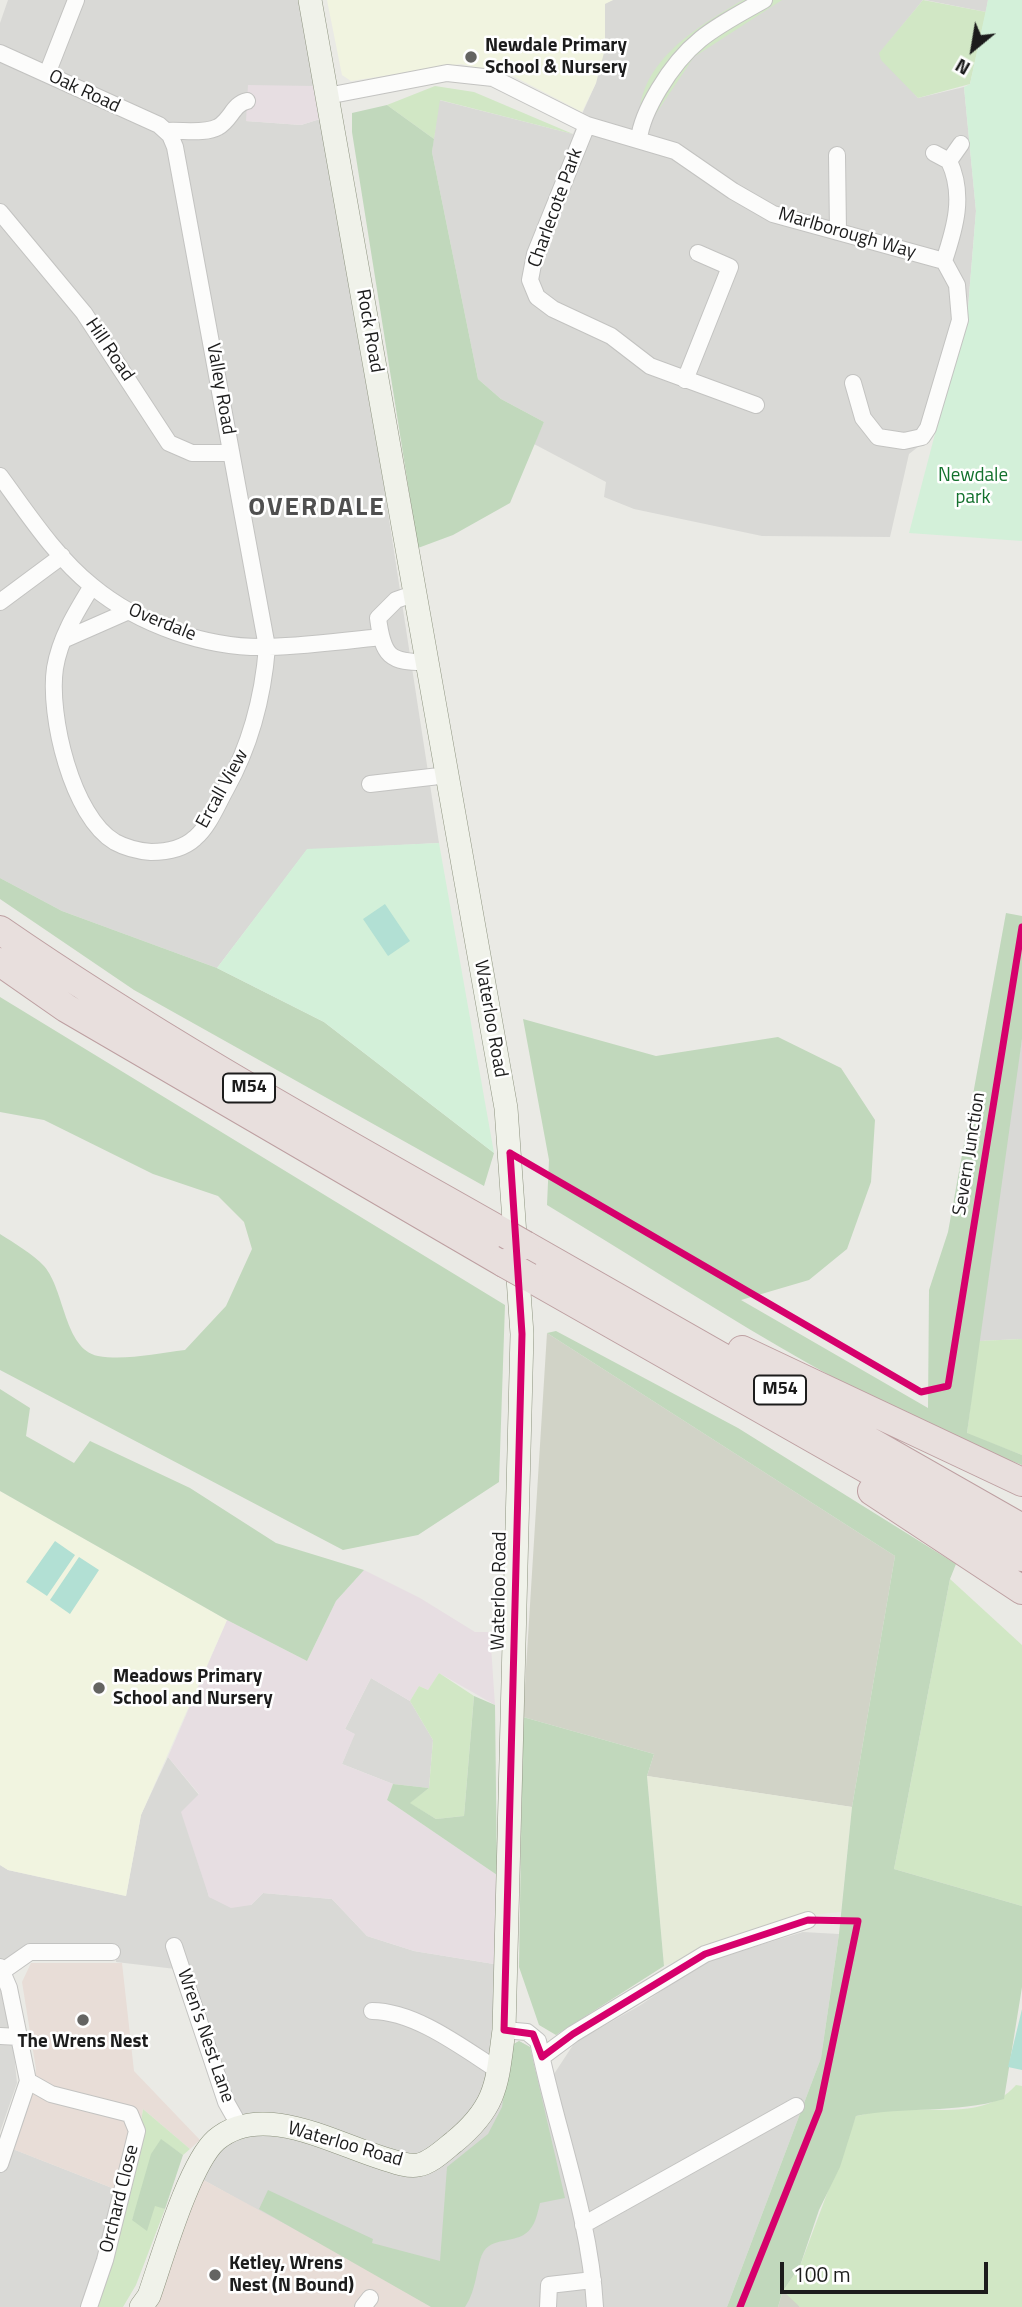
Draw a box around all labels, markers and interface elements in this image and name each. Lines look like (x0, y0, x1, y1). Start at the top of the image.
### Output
north arrow (938, 14, 1008, 84)
place label: Newdale Primary School & Nursery (485, 35, 627, 79)
marker: Newdale Primary School & Nursery (463, 49, 479, 65)
text: N (949, 52, 975, 83)
street label: Oak Road (45, 66, 123, 118)
street label: Charlecote Park (524, 145, 588, 271)
street label: Marlborough Way (775, 203, 919, 265)
street label: Rock Road (350, 288, 388, 374)
street label: Hill Road (80, 314, 138, 386)
street label: Valley Road (201, 341, 239, 437)
park label: Newdale park (938, 465, 1008, 509)
district label: OVERDALE (249, 493, 385, 525)
street label: Overdale (125, 599, 199, 647)
street label: Ercall View (192, 745, 254, 833)
street label: Waterloo Road (468, 959, 512, 1079)
road number: M54 (223, 1073, 275, 1102)
street label: Severn Junction (949, 1091, 991, 1217)
road number: M54 (754, 1376, 806, 1405)
street label: Waterloo Road (488, 1531, 512, 1651)
place label: Meadows Primary School and Nursery (113, 1666, 273, 1710)
marker: Meadows Primary School and Nursery (91, 1680, 107, 1696)
street label: Wren's Nest Lane (171, 1966, 239, 2106)
marker: The Wrens Nest (75, 2012, 91, 2028)
place label: The Wrens Nest (18, 2031, 148, 2053)
street label: Waterloo Road (285, 2118, 405, 2172)
street label: Orchard Close (96, 2143, 144, 2255)
scale bar (784, 2248, 992, 2292)
place label: Ketley, Wrens Nest (N Bound) (229, 2253, 354, 2297)
text: 100 m (793, 2258, 850, 2290)
marker: Ketley, Wrens Nest (N Bound) (207, 2267, 223, 2283)

